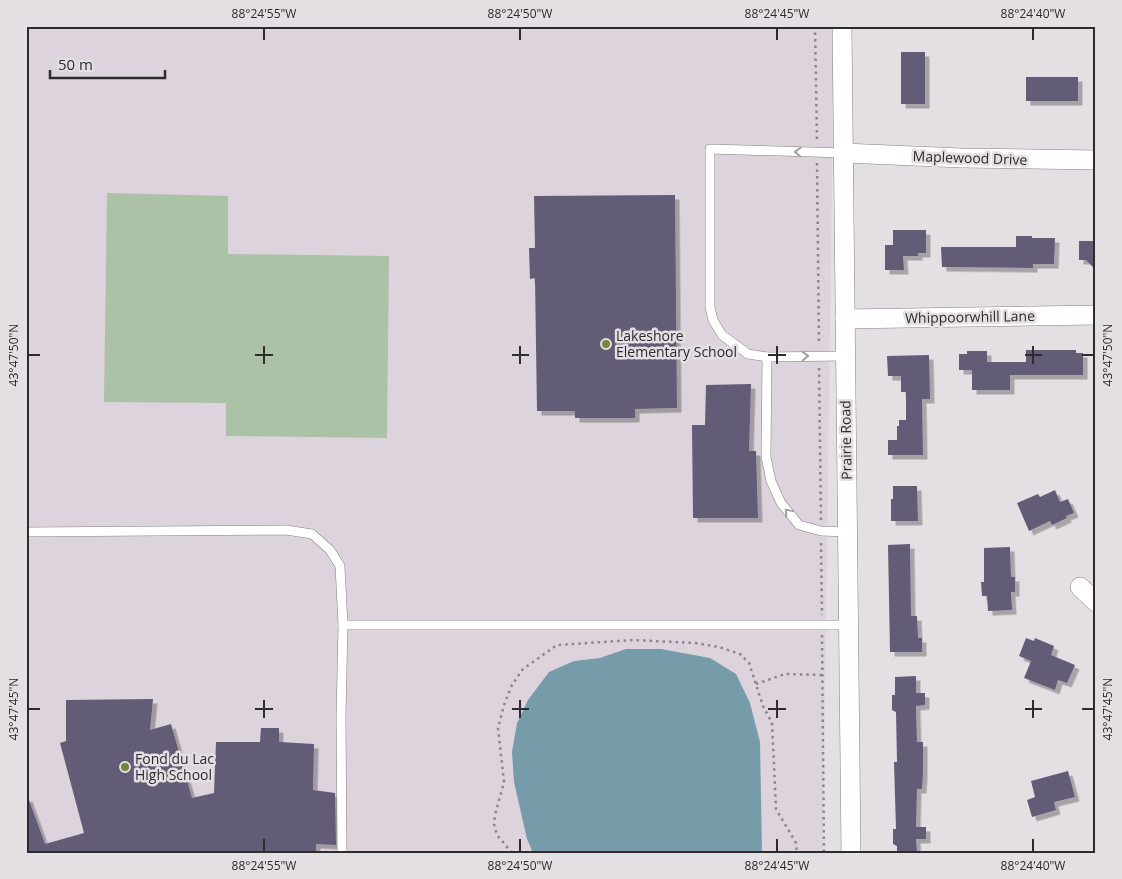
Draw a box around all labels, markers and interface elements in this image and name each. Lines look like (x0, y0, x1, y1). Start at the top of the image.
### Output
text: 88°24'55"W (232, 5, 296, 22)
text: 88°24'50"W (488, 5, 552, 22)
text: 88°24'45"W (745, 5, 809, 22)
text: 88°24'40"W (1001, 5, 1065, 22)
scale bar (50, 48, 165, 80)
text: 50 m (58, 54, 93, 74)
one-way arrow (794, 146, 802, 157)
street label: Maplewood Drive (912, 146, 1028, 169)
street label: Whippoorwhill Lane (905, 306, 1035, 327)
text: 43°47'50"N (5, 324, 22, 386)
text: 43°47'50"N (1099, 324, 1116, 386)
place label: Lakeshore Elementary School (616, 326, 737, 361)
marker: Lakeshore Elementary School (600, 338, 612, 350)
one-way arrow (801, 351, 809, 361)
street label: Prairie Road (835, 400, 856, 480)
one-way arrow (785, 509, 794, 518)
text: 43°47'45"N (5, 678, 22, 740)
text: 43°47'45"N (1099, 678, 1116, 740)
place label: Fond du Lac High School (135, 749, 214, 784)
marker: Fond du Lac High School (119, 761, 131, 773)
text: 88°24'55"W (232, 857, 296, 874)
text: 88°24'50"W (488, 857, 552, 874)
text: 88°24'45"W (745, 857, 809, 874)
text: 88°24'40"W (1001, 857, 1065, 874)

